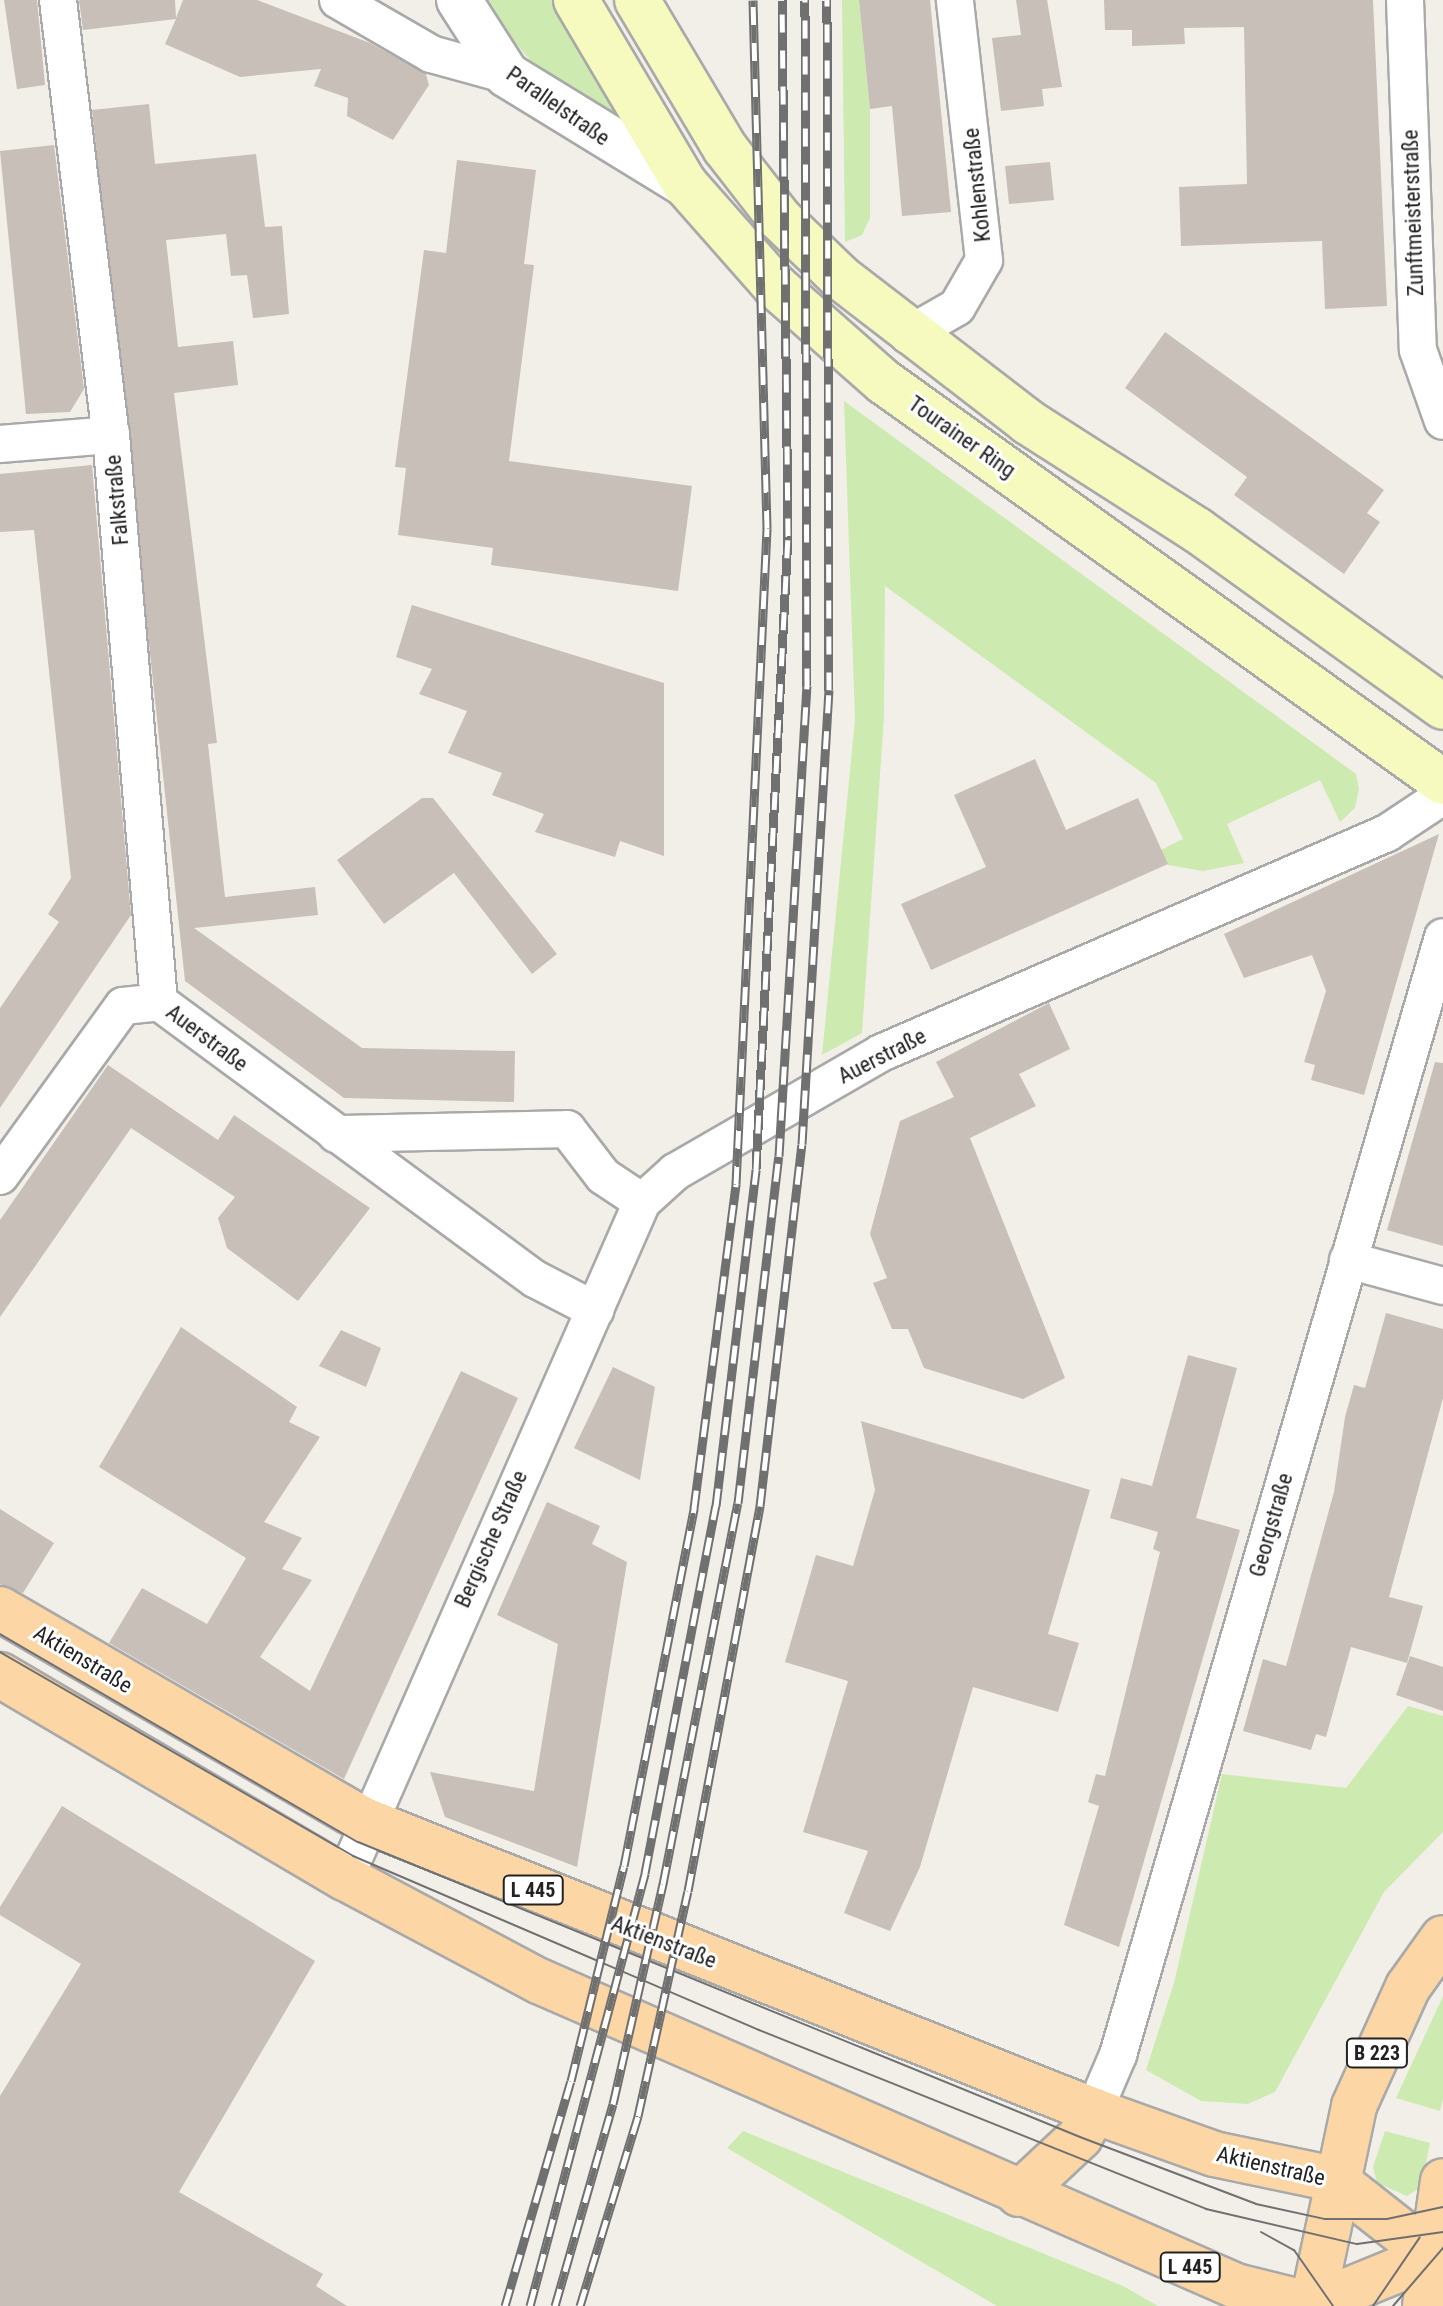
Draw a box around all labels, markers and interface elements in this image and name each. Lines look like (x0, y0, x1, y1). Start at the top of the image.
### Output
street label: Parallelstraße (501, 61, 615, 151)
street label: Kohlenstraße (958, 127, 996, 243)
street label: Zunftmeisterstraße (1397, 129, 1429, 297)
street label: Tourainer Ring (903, 390, 1021, 484)
street label: Falkstraße (100, 454, 134, 546)
street label: Auerstraße (161, 999, 253, 1077)
street label: Auerstraße (834, 1023, 930, 1089)
street label: Bergische Straße (449, 1466, 533, 1612)
street label: Georgstraße (1244, 1470, 1298, 1580)
street label: Aktienstraße (29, 1619, 137, 1699)
road number: L 445 (501, 1874, 565, 1906)
street label: Aktienstraße (608, 1910, 720, 1974)
road number: B 223 (1345, 2037, 1409, 2069)
street label: Aktienstraße (1214, 2141, 1328, 2191)
road number: L 445 (1158, 2251, 1222, 2283)

